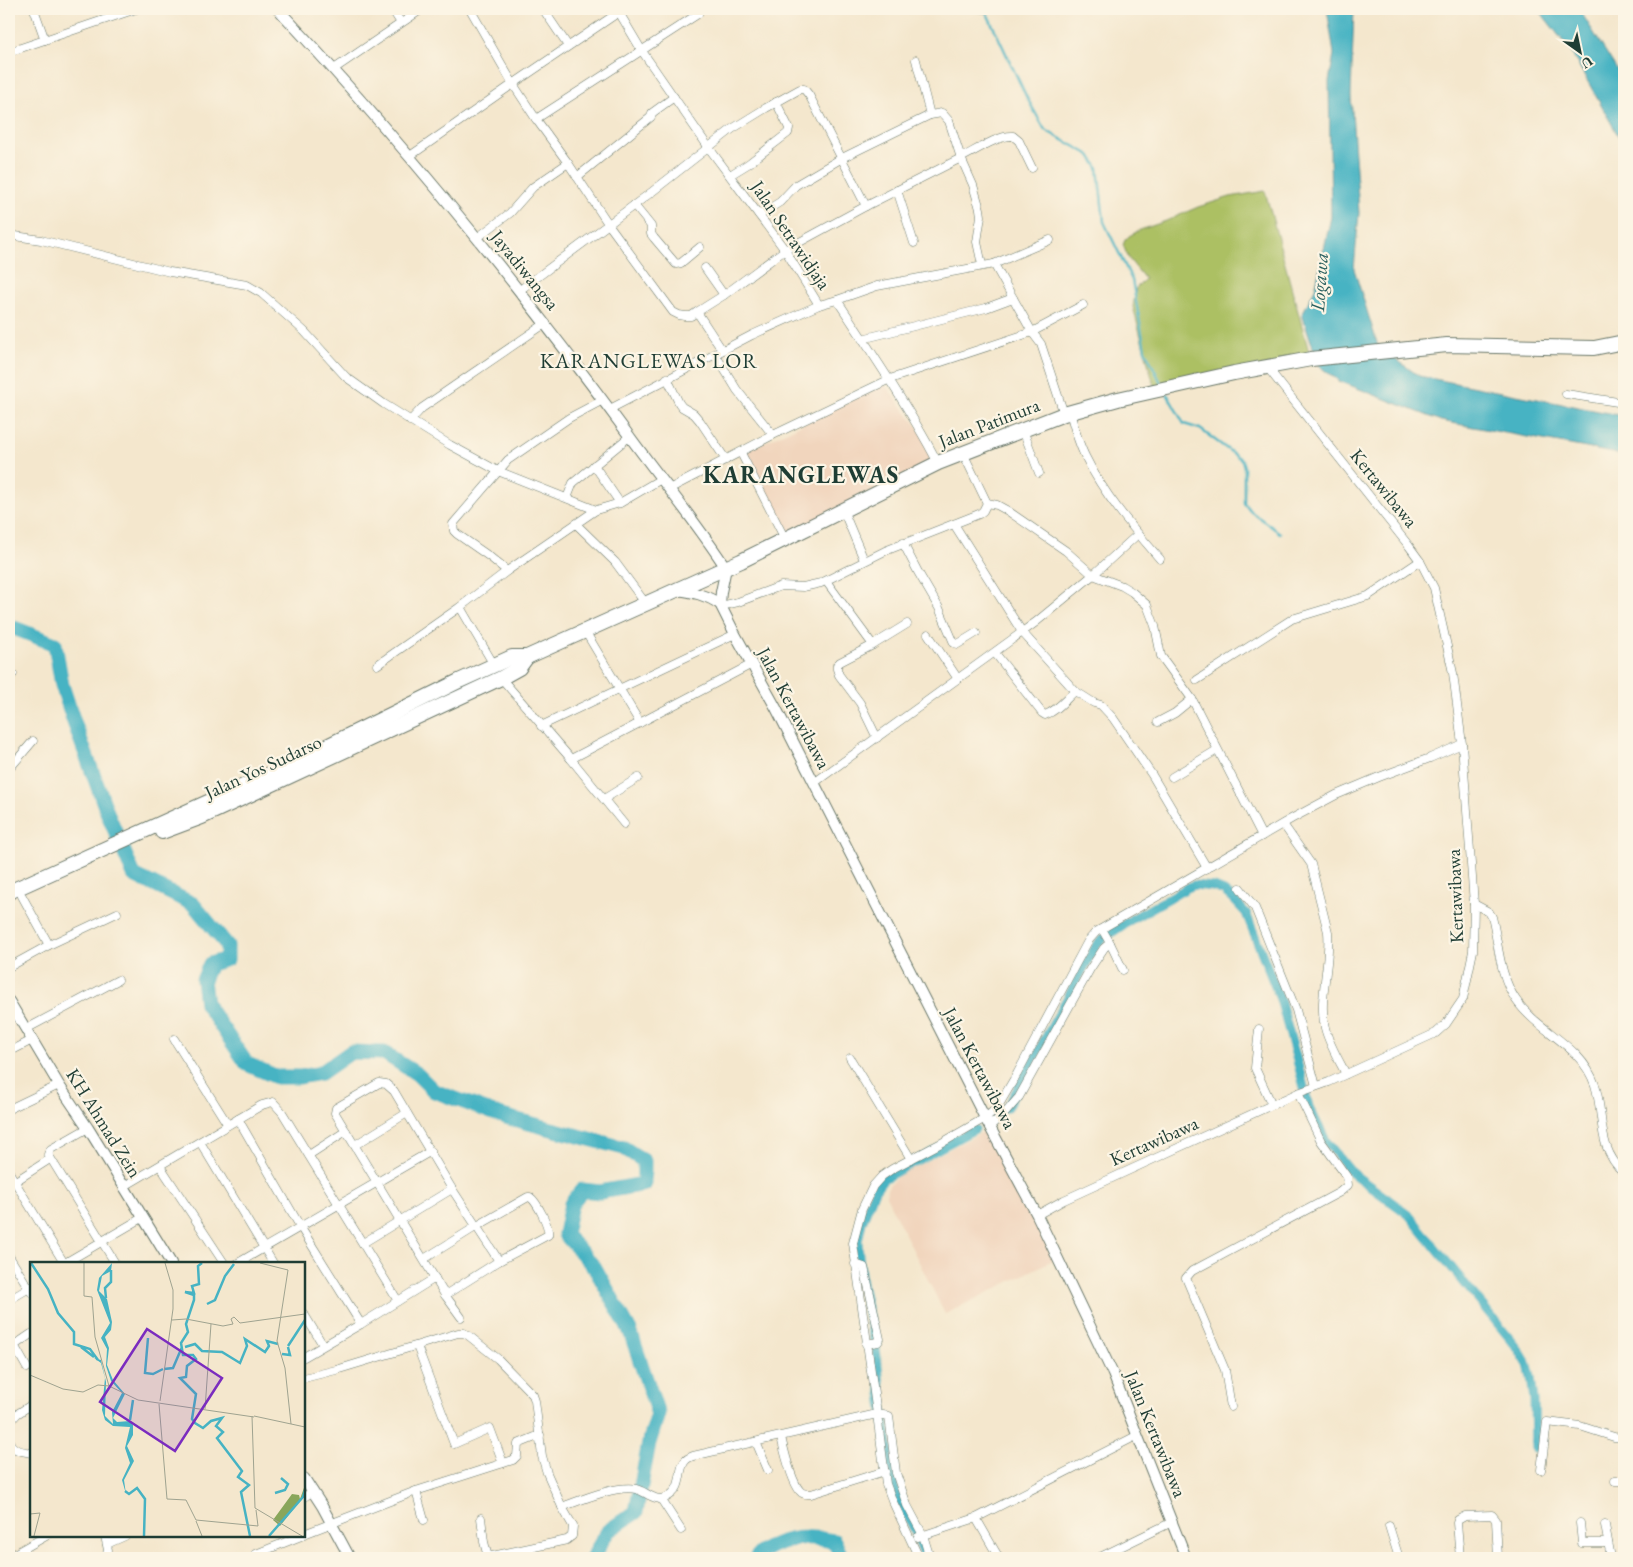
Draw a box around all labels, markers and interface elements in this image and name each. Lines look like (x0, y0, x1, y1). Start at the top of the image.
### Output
north arrow (1556, 28, 1606, 78)
text: U (1577, 53, 1596, 74)
street label: Jalan Setrawidjaja (744, 174, 837, 295)
street label: Jayadiwangsa (484, 223, 565, 316)
water label: Logawa (1304, 252, 1334, 313)
district label: KARANGLEWAS LOR (540, 347, 758, 374)
street label: Jalan Patimura (933, 392, 1044, 454)
street label: Kertawibawa (1345, 443, 1424, 533)
district label: KARANGLEWAS (703, 459, 899, 490)
street label: Jalan Kertawibawa (750, 641, 837, 774)
street label: Jalan Yos Sudarso (199, 729, 326, 806)
street label: Kertawibawa (1441, 848, 1469, 944)
street label: Jalan Kertawibawa (936, 1001, 1023, 1134)
street label: KH Ahmad Zein (60, 1064, 148, 1182)
street label: Kertawibawa (1106, 1110, 1203, 1172)
inset map (30, 1262, 305, 1537)
street label: Jalan Kertawibawa (1118, 1365, 1193, 1501)

